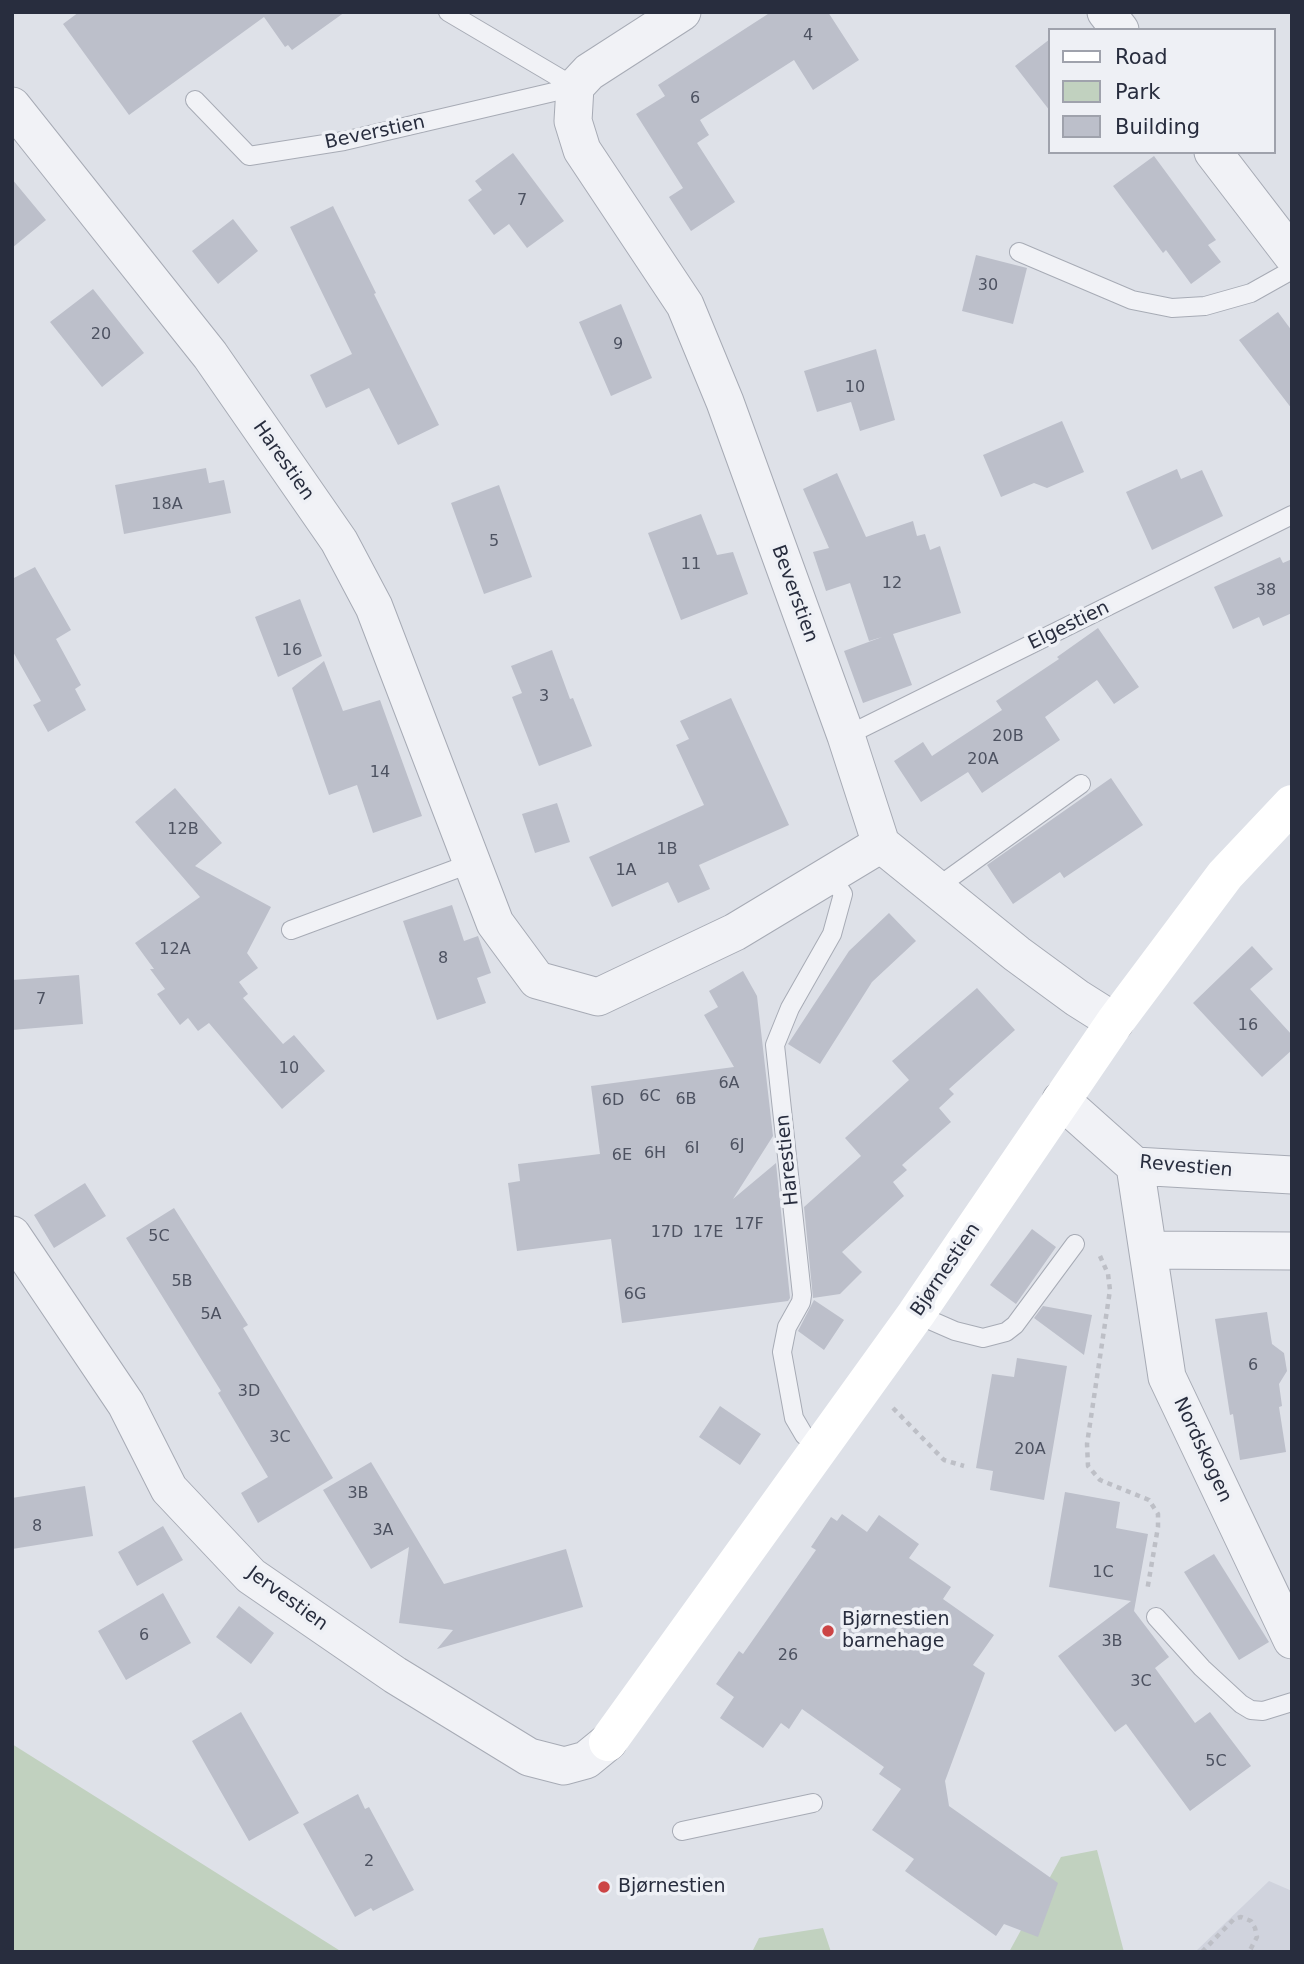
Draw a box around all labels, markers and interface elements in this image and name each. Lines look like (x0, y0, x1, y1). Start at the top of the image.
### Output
house number: 4 (803, 26, 813, 46)
legend (1048, 28, 1276, 154)
text: Road (1115, 45, 1168, 69)
text: Park (1115, 80, 1160, 104)
house number: 6 (690, 89, 700, 109)
street label: Beverstien (323, 111, 427, 155)
text: Building (1115, 115, 1200, 139)
house number: 7 (517, 191, 527, 211)
house number: 30 (978, 276, 998, 296)
house number: 20 (91, 325, 111, 345)
house number: 9 (613, 335, 623, 355)
house number: 10 (845, 378, 865, 398)
street label: Harestien (247, 417, 319, 505)
house number: 18A (151, 495, 183, 515)
house number: 5 (489, 532, 499, 552)
street label: Beverstien (766, 542, 822, 646)
house number: 11 (681, 555, 701, 575)
house number: 12 (882, 574, 902, 594)
house number: 38 (1256, 581, 1276, 601)
street label: Elgestien (1025, 597, 1113, 655)
house number: 16 (282, 641, 302, 661)
house number: 3 (539, 687, 549, 707)
house number: 20B (992, 727, 1024, 747)
house number: 20A (967, 750, 999, 770)
house number: 14 (370, 763, 390, 783)
house number: 12B (167, 820, 199, 840)
house number: 1B (656, 840, 678, 860)
house number: 1A (615, 861, 637, 881)
house number: 12A (159, 940, 191, 960)
house number: 8 (438, 949, 448, 969)
house number: 7 (36, 990, 46, 1010)
house number: 16 (1238, 1016, 1258, 1036)
house number: 10 (279, 1059, 299, 1079)
house number: 6A (718, 1074, 740, 1094)
house number: 6C (639, 1087, 661, 1107)
house number: 6B (675, 1090, 697, 1110)
house number: 6D (602, 1091, 624, 1111)
street label: Harestien (772, 1113, 804, 1207)
house number: 6J (730, 1136, 744, 1156)
house number: 6I (685, 1139, 699, 1159)
house number: 6H (644, 1144, 666, 1164)
house number: 6E (612, 1146, 632, 1166)
street label: Revestien (1139, 1152, 1233, 1182)
house number: 17F (734, 1215, 764, 1235)
street label: Bjørnestien (906, 1219, 986, 1321)
house number: 17D (651, 1223, 683, 1243)
house number: 17E (693, 1223, 723, 1243)
house number: 5C (148, 1227, 170, 1247)
house number: 5B (171, 1272, 193, 1292)
house number: 6G (624, 1285, 646, 1305)
house number: 5A (200, 1305, 222, 1325)
house number: 6 (1248, 1356, 1258, 1376)
house number: 3D (238, 1382, 260, 1402)
street label: Nordskogen (1168, 1394, 1236, 1506)
house number: 3C (269, 1428, 291, 1448)
house number: 20A (1014, 1440, 1046, 1460)
house number: 3B (347, 1484, 369, 1504)
house number: 8 (32, 1517, 42, 1537)
house number: 3A (372, 1521, 394, 1541)
street label: Jervestien (242, 1562, 332, 1636)
house number: 1C (1092, 1563, 1114, 1583)
place label: Bjørnestien barnehage (842, 1609, 950, 1653)
marker: Bjørnestien barnehage (820, 1623, 836, 1639)
house number: 6 (139, 1626, 149, 1646)
house number: 3B (1101, 1632, 1123, 1652)
house number: 26 (778, 1646, 798, 1666)
house number: 3C (1130, 1672, 1152, 1692)
house number: 5C (1205, 1752, 1227, 1772)
house number: 2 (364, 1852, 374, 1872)
place label: Bjørnestien (618, 1876, 726, 1898)
marker: Bjørnestien (596, 1879, 612, 1895)

